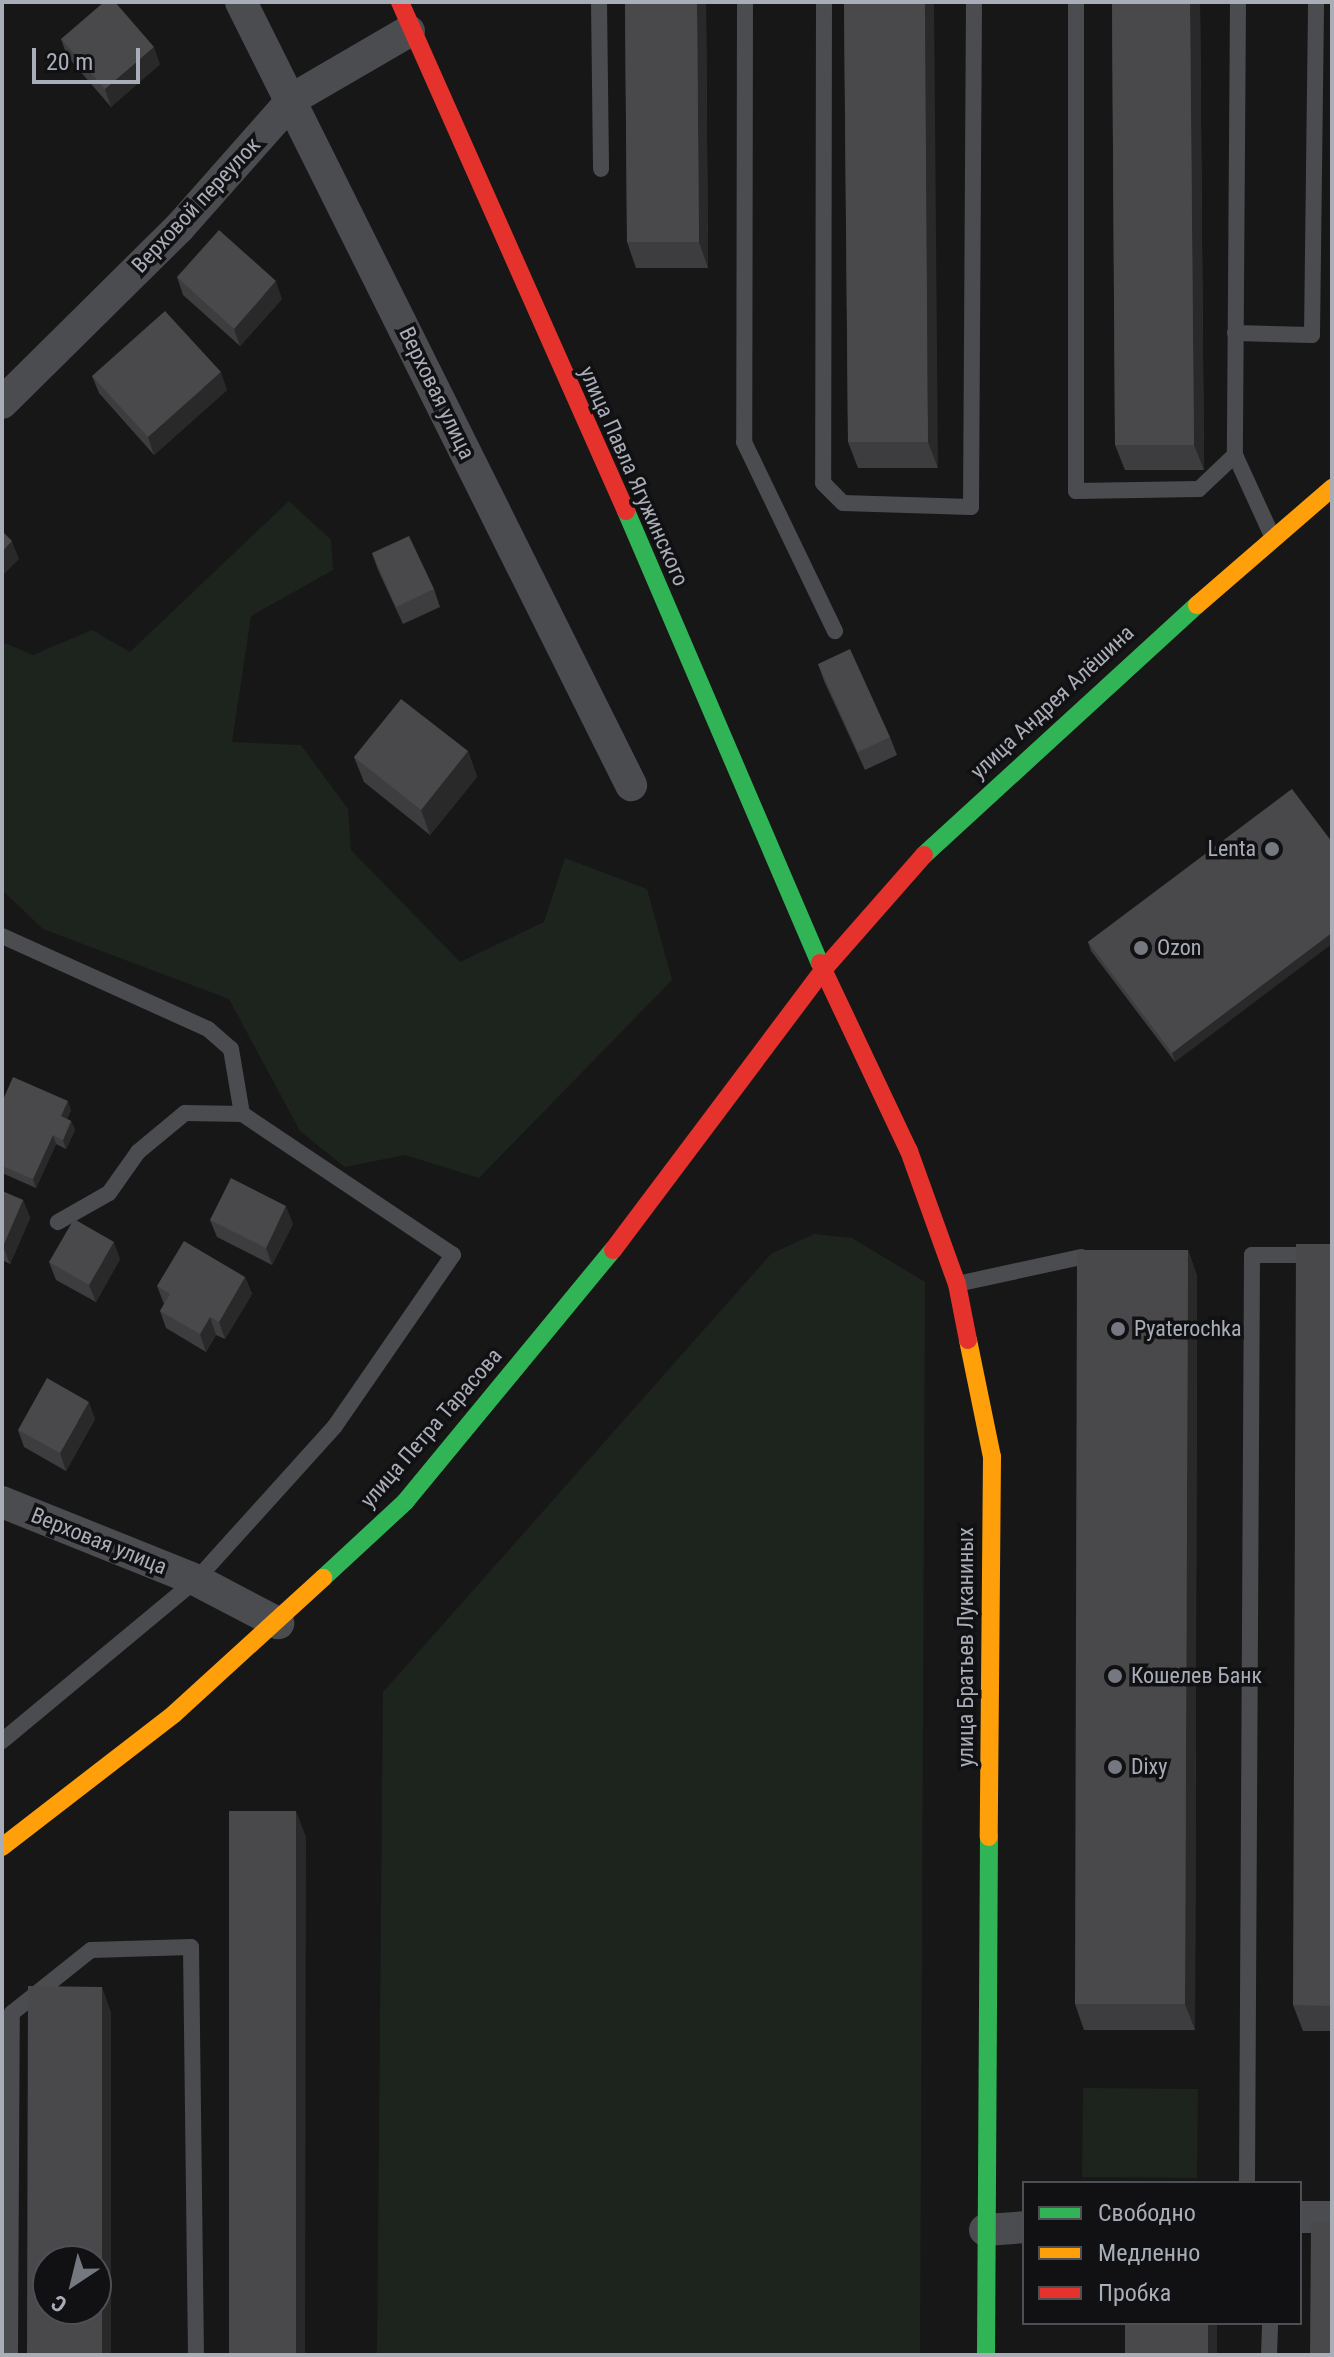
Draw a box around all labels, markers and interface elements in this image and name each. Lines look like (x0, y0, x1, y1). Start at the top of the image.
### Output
scale bar (36, 32, 144, 82)
text: 20 m (46, 48, 93, 76)
street label: Верховой переулок (126, 132, 266, 278)
street label: Верховая улица (394, 323, 480, 463)
street label: улица Павла Ягужинского (574, 362, 694, 590)
street label: улица Андрея Алёшина (965, 620, 1139, 784)
place label: Lenta (1208, 836, 1256, 862)
marker: Lenta (1263, 840, 1281, 858)
place label: Ozon (1157, 935, 1201, 961)
marker: Ozon (1132, 939, 1150, 957)
place label: Pyaterochka (1134, 1316, 1241, 1342)
marker: Pyaterochka (1109, 1320, 1127, 1338)
street label: улица Петра Тарасова (354, 1343, 508, 1513)
street label: Верховая улица (27, 1502, 171, 1580)
street label: улица Братьев Луканиных (953, 1527, 979, 1767)
place label: Кошелев Банк (1131, 1663, 1262, 1689)
marker: Кошелев Банк (1106, 1667, 1124, 1685)
place label: Dixy (1131, 1754, 1167, 1780)
marker: Dixy (1106, 1758, 1124, 1776)
legend (1022, 2181, 1302, 2325)
text: Свободно (1098, 2199, 1196, 2227)
text: Медленно (1098, 2239, 1200, 2267)
north arrow (32, 2245, 112, 2325)
text: Пробка (1098, 2279, 1171, 2307)
text: С (47, 2290, 71, 2317)

